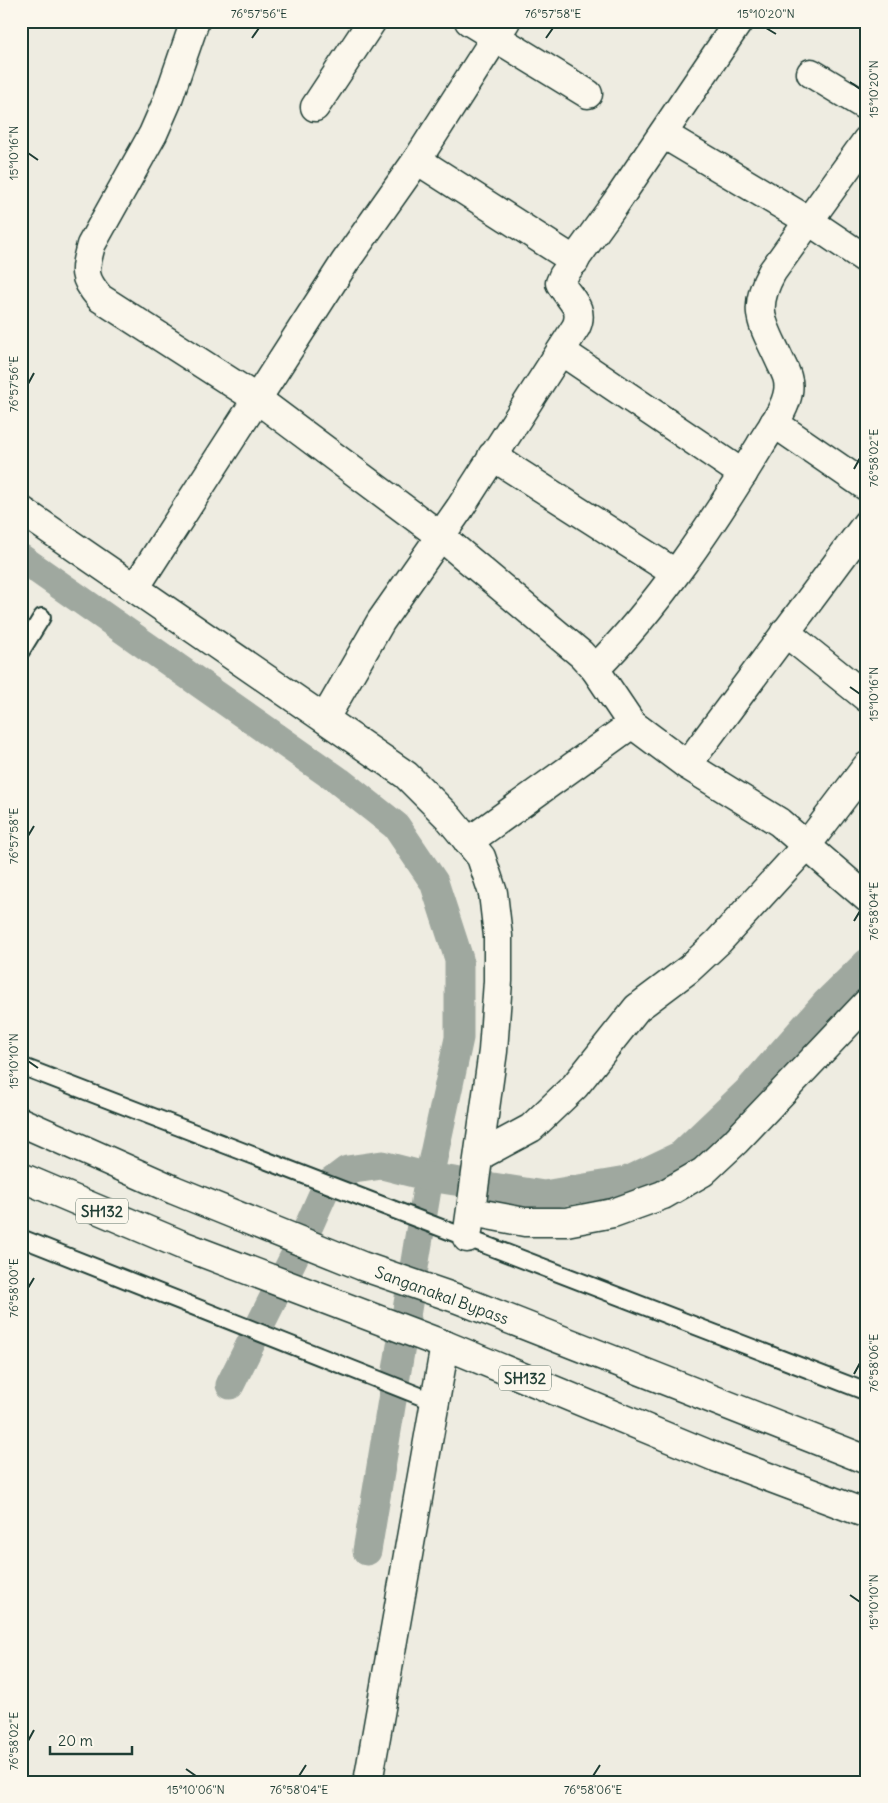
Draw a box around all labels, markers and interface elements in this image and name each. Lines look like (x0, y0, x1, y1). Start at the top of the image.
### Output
text: 76°57'56"E (231, 6, 287, 21)
text: 76°57'58"E (525, 6, 581, 21)
text: 15°10'20"N (737, 6, 795, 21)
text: 15°10'20"N (866, 60, 881, 118)
text: 15°10'16"N (6, 126, 21, 180)
text: 76°57'56"E (6, 356, 21, 412)
text: 76°58'02"E (866, 429, 881, 487)
text: 15°10'16"N (866, 667, 881, 721)
text: 76°57'58"E (6, 808, 21, 864)
text: 76°58'04"E (866, 882, 881, 940)
text: 15°10'10"N (6, 1033, 21, 1089)
road number: SH132 (76, 1198, 128, 1224)
text: 76°58'00"E (6, 1258, 21, 1318)
street label: Sanganakal Bypass (372, 1262, 512, 1328)
text: 76°58'06"E (866, 1334, 881, 1392)
road number: SH132 (499, 1366, 551, 1390)
text: 15°10'10"N (866, 1574, 881, 1630)
text: 76°58'02"E (6, 1712, 21, 1770)
scale bar (50, 1723, 132, 1755)
text: 20 m (58, 1731, 93, 1750)
text: 15°10'06"N (167, 1782, 225, 1797)
text: 76°58'04"E (270, 1782, 328, 1797)
text: 76°58'06"E (564, 1782, 622, 1797)

